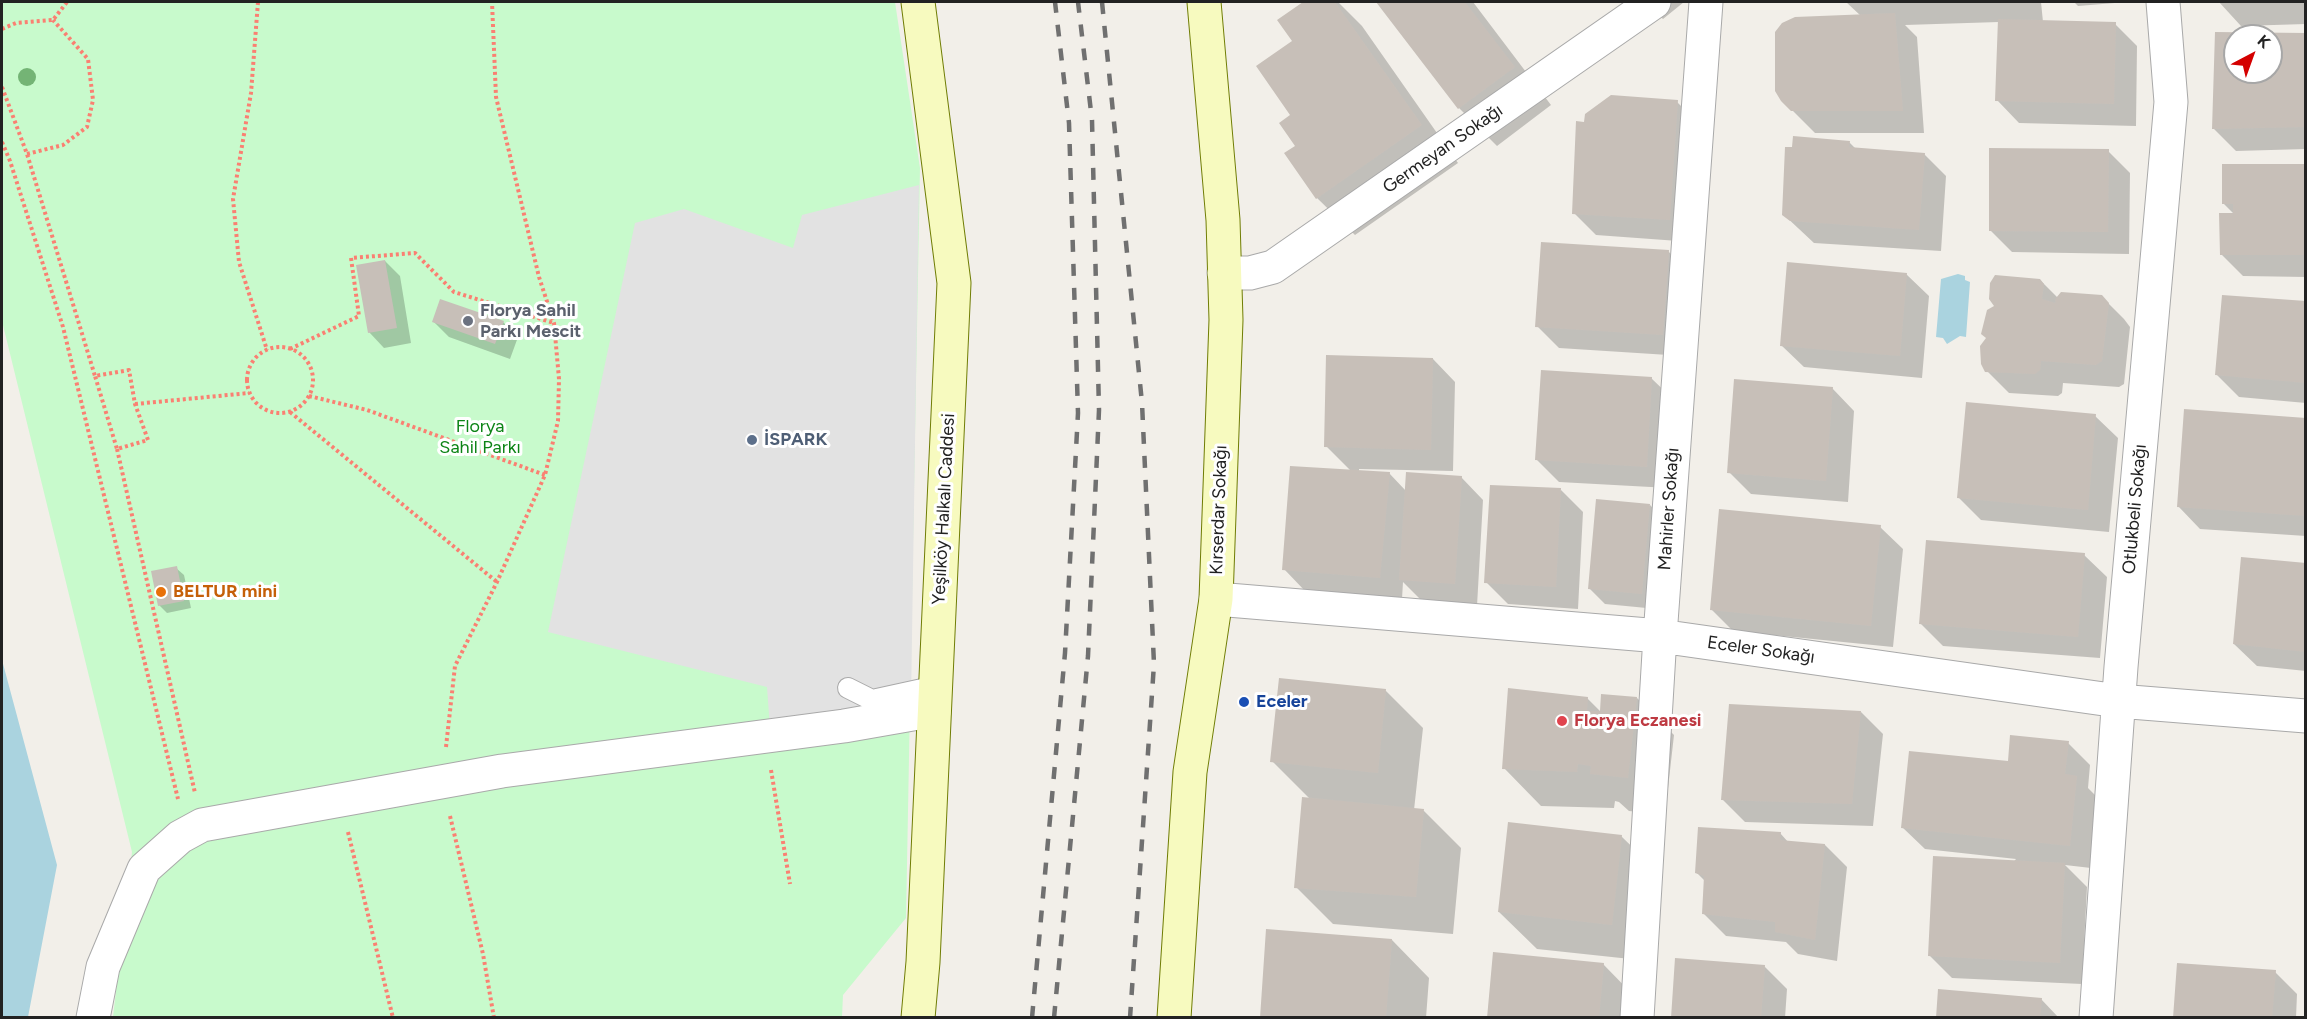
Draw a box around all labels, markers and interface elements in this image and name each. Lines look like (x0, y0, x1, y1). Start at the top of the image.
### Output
north arrow (2223, 24, 2283, 84)
text: K (2254, 31, 2274, 52)
street label: Germeyan Sokağı (1379, 100, 1507, 198)
place label: Florya Sahil Parkı Mescit (480, 300, 581, 342)
marker: Florya Sahil Parkı Mescit (461, 314, 475, 328)
street label: Yeşilköy Halkalı Caddesi (928, 413, 960, 605)
park label: Florya Sahil Parkı (439, 416, 521, 458)
place label: İSPARK (764, 429, 827, 451)
marker: İSPARK (745, 433, 759, 447)
street label: Otlukbeli Sokağı (2119, 443, 2151, 575)
street label: Kırserdar Sokağı (1206, 445, 1232, 575)
street label: Mahirler Sokağı (1654, 447, 1684, 571)
place label: BELTUR mini (173, 581, 277, 603)
marker: BELTUR mini (154, 585, 168, 599)
street label: Eceler Sokağı (1706, 632, 1816, 668)
place label: Eceler (1256, 691, 1308, 713)
marker: Eceler (1237, 695, 1251, 709)
place label: Florya Eczanesi (1574, 710, 1702, 732)
marker: Florya Eczanesi (1555, 714, 1569, 728)

